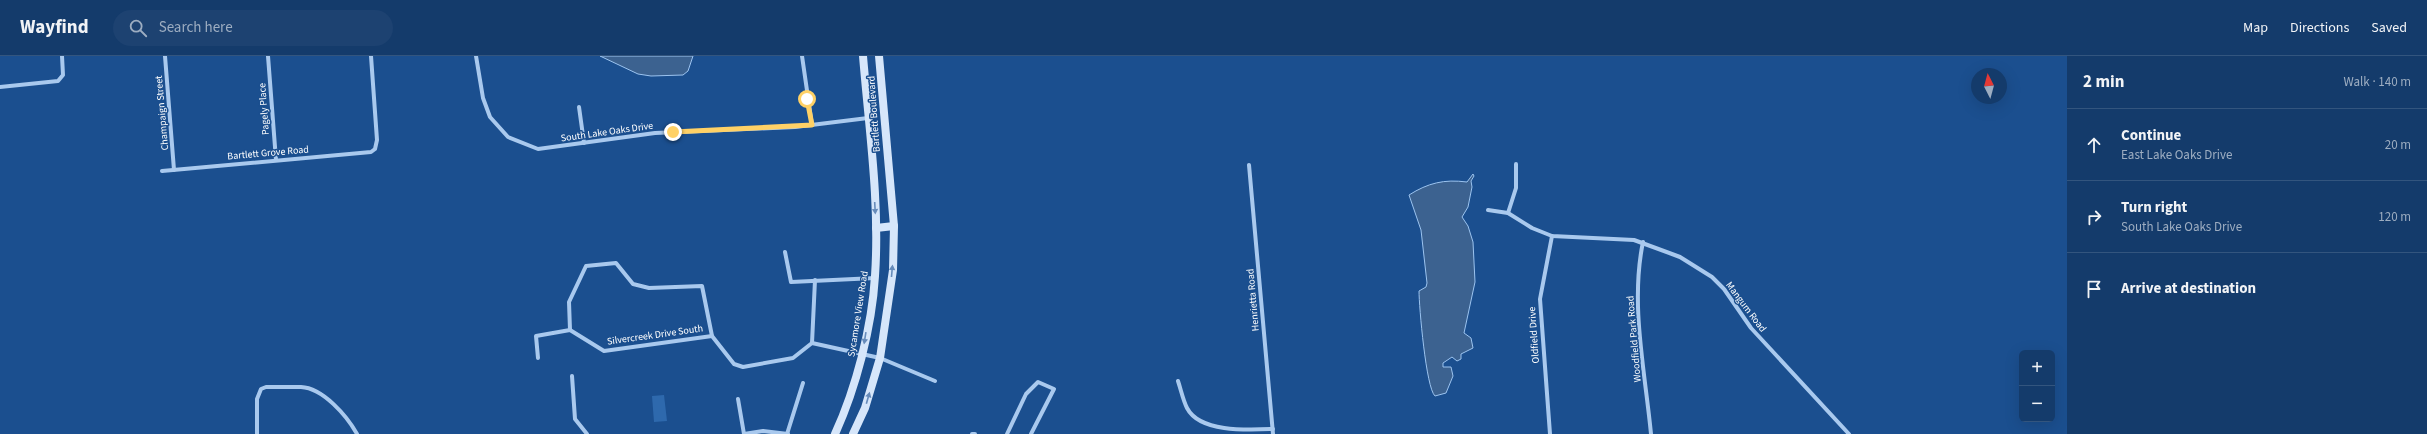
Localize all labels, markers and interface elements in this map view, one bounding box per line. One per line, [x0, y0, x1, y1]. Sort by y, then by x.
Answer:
search box [113, 10, 393, 46]
text: Wayfind [20, 14, 89, 41]
icon: search [127, 17, 149, 39]
text: Search here [159, 17, 233, 38]
text: Map [2243, 18, 2268, 38]
text: Directions [2290, 18, 2349, 38]
text: Saved [2371, 18, 2407, 38]
north arrow [1971, 68, 2007, 104]
text: 2 min [2083, 70, 2124, 94]
text: Walk · 140 m [2343, 73, 2411, 91]
street label: Champaign Street [152, 74, 172, 151]
street label: Bartlett Boulevard [864, 75, 884, 153]
street label: Pagely Place [255, 83, 273, 135]
route start [798, 90, 816, 108]
street label: South Lake Oaks Drive [560, 119, 654, 145]
route end [664, 123, 682, 141]
text: Continue [2121, 125, 2181, 146]
icon: ahead [2083, 134, 2105, 156]
text: 20 m [2385, 136, 2411, 154]
street label: Bartlett Grove Road [227, 142, 309, 164]
text: East Lake Oaks Drive [2121, 146, 2233, 164]
text: Turn right [2121, 197, 2187, 218]
one-way arrow [872, 202, 879, 214]
icon: right [2083, 206, 2105, 228]
text: 120 m [2378, 208, 2411, 226]
text: South Lake Oaks Drive [2121, 218, 2242, 236]
one-way arrow [889, 264, 896, 277]
street label: Henrietta Road [1243, 268, 1263, 332]
street label: Sycamore View Road [844, 270, 872, 358]
icon: arrive [2083, 278, 2105, 300]
text: Arrive at destination [2121, 278, 2256, 299]
street label: Mangum Road [1722, 279, 1770, 335]
street label: Woodfield Park Road [1623, 295, 1645, 383]
street label: Oldfield Drive [1525, 306, 1543, 364]
street label: Silvercreek Drive South [606, 321, 704, 349]
one-way arrow [862, 331, 868, 344]
map controls [2019, 350, 2055, 422]
button: + [2019, 350, 2055, 386]
button: − [2019, 386, 2055, 422]
one-way arrow [865, 392, 871, 404]

